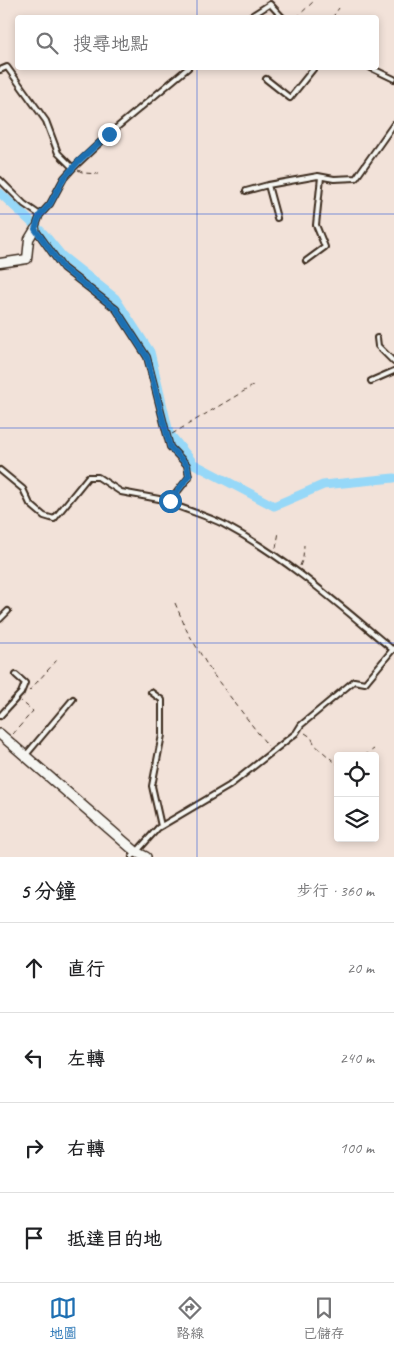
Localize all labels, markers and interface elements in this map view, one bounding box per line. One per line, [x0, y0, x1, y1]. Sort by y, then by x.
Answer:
search box [15, 15, 379, 70]
icon: search [33, 29, 61, 57]
text: 搜尋地點 [73, 32, 149, 56]
route end [98, 123, 121, 146]
route start [159, 490, 182, 513]
map controls [334, 752, 379, 842]
button: locate [334, 752, 379, 797]
button: layers [334, 797, 379, 842]
text: 5 分鐘 [20, 878, 76, 904]
text: 步行 · 360 m [297, 881, 374, 901]
icon: ahead [20, 954, 48, 982]
text: 直行 [67, 957, 105, 981]
text: 20 m [347, 958, 374, 978]
icon: left [20, 1044, 48, 1072]
text: 左轉 [67, 1047, 105, 1071]
text: 240 m [340, 1048, 374, 1068]
icon: right [20, 1134, 48, 1162]
text: 右轉 [67, 1137, 105, 1161]
text: 100 m [340, 1138, 374, 1158]
icon: arrive [20, 1224, 48, 1252]
text: 抵達目的地 [67, 1227, 162, 1251]
tab: 地圖 [49, 1294, 77, 1342]
tab: 路線 [176, 1294, 204, 1342]
tab: 已儲存 [303, 1294, 345, 1342]

